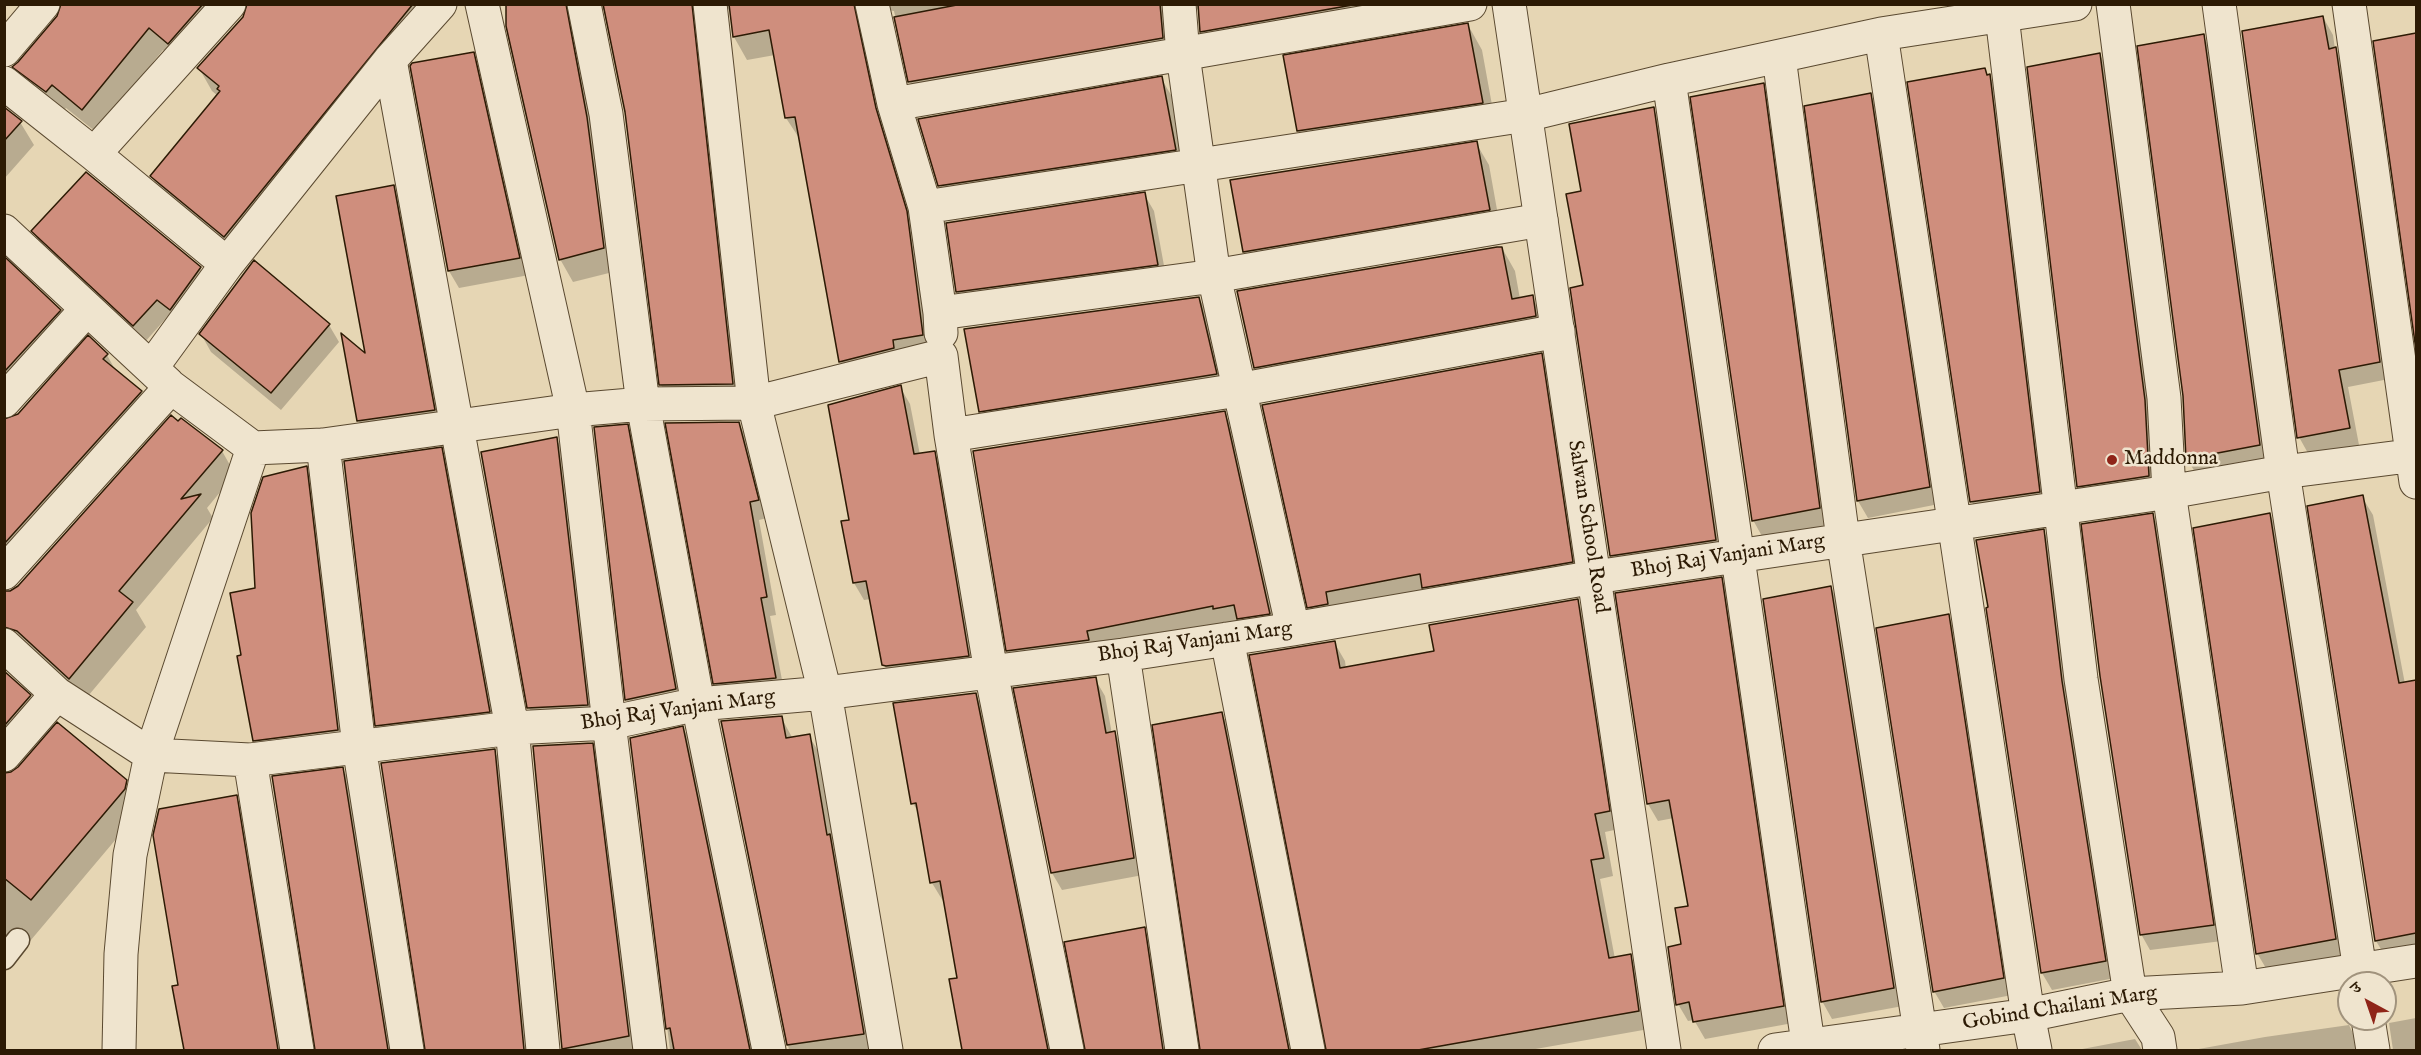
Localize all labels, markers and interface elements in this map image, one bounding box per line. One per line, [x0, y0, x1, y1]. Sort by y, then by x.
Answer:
street label: Salwan School Road [1561, 439, 1613, 615]
place label: Maddonna [2124, 447, 2218, 473]
marker: Maddonna [2105, 453, 2119, 467]
street label: Bhoj Raj Vanjani Marg [1629, 529, 1827, 585]
street label: Bhoj Raj Vanjani Marg [1096, 617, 1294, 669]
street label: Bhoj Raj Vanjani Marg [579, 685, 777, 737]
north arrow [2337, 971, 2397, 1031]
text: उ [2347, 978, 2366, 999]
street label: Gobind Chailani Marg [1961, 981, 2159, 1037]

